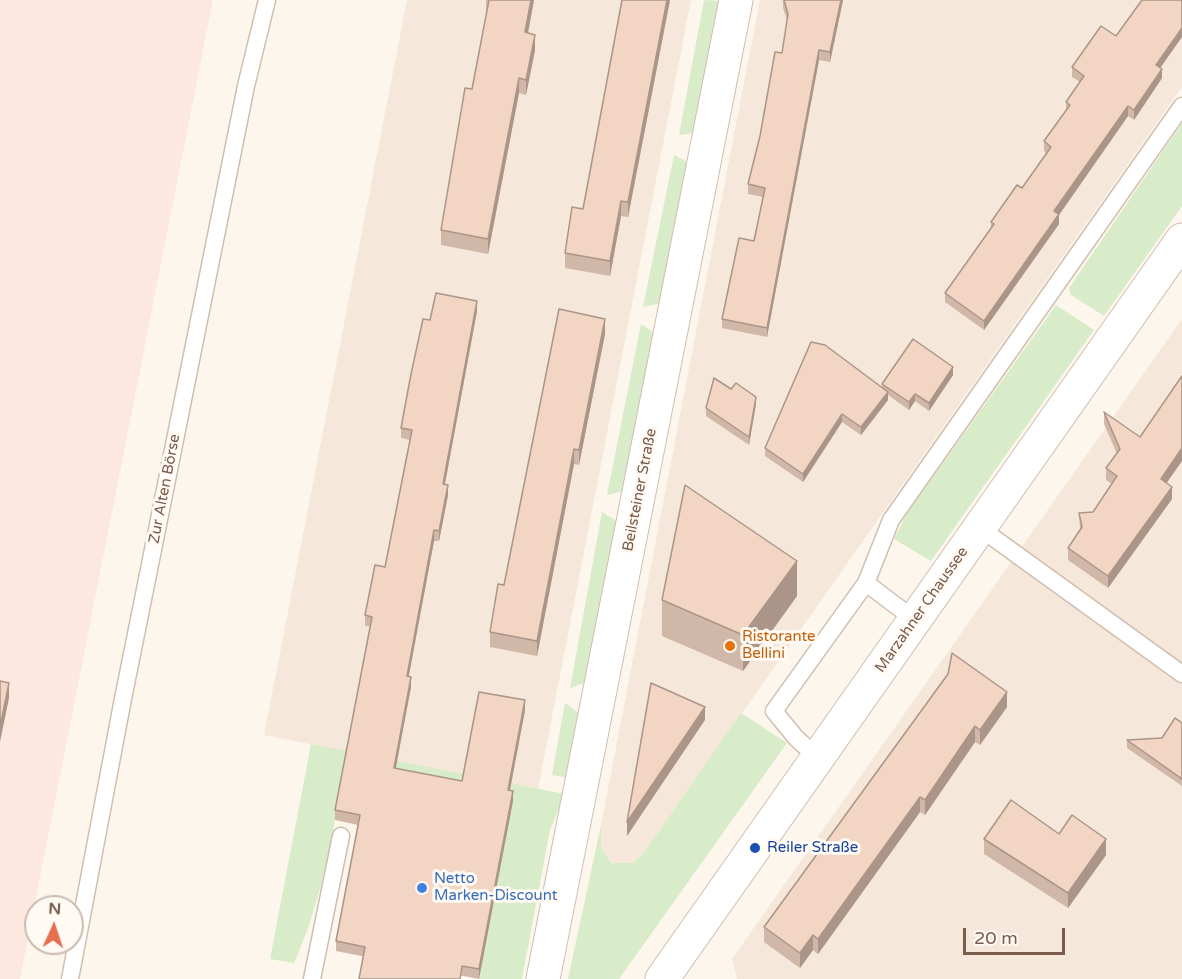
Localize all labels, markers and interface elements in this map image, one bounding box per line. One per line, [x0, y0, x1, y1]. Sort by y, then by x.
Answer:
street label: Beilsteiner Straße [619, 427, 661, 553]
street label: Zur Alten Börse [146, 433, 184, 545]
street label: Marzahner Chaussee [872, 544, 972, 676]
place label: Ristorante Bellini [742, 628, 816, 663]
marker: Ristorante Bellini [723, 639, 737, 653]
place label: Reiler Straße [767, 839, 858, 857]
marker: Reiler Straße [748, 841, 762, 855]
place label: Netto Marken-Discount [434, 870, 557, 905]
marker: Netto Marken-Discount [415, 881, 429, 895]
north arrow [24, 895, 84, 955]
text: N [48, 899, 62, 919]
scale bar [966, 916, 1068, 954]
text: 20 m [974, 927, 1018, 949]

